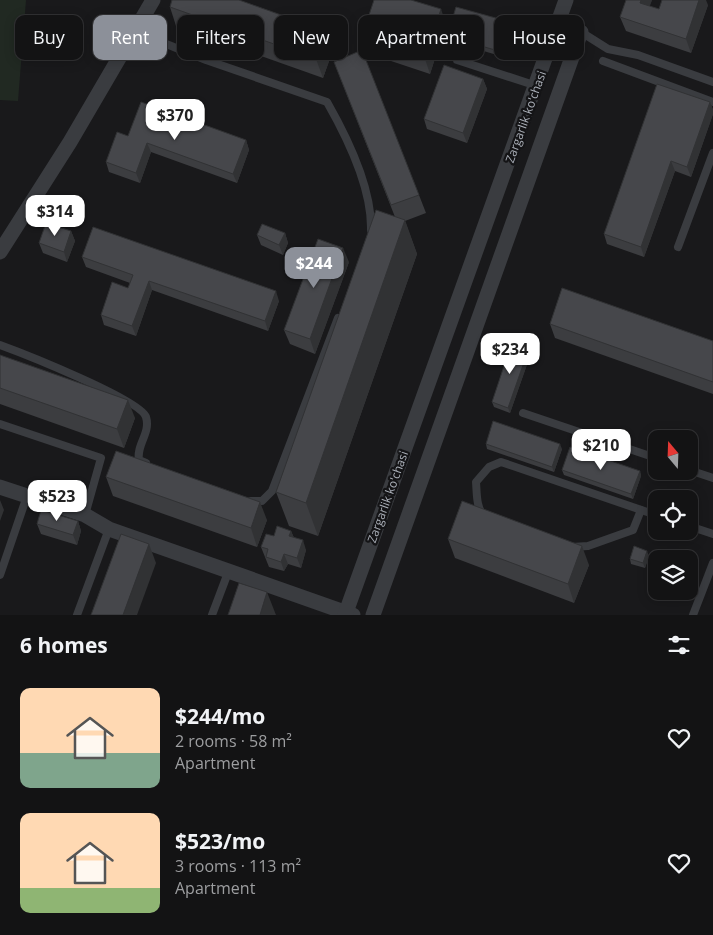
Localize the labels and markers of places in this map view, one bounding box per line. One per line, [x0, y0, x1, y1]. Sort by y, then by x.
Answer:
pin: $370 [145, 98, 205, 141]
pin: $314 [25, 194, 85, 237]
pin: $244 [284, 246, 344, 289]
pin: $234 [480, 332, 540, 375]
pin: $210 [571, 428, 631, 471]
pin: $523 [27, 480, 87, 522]

